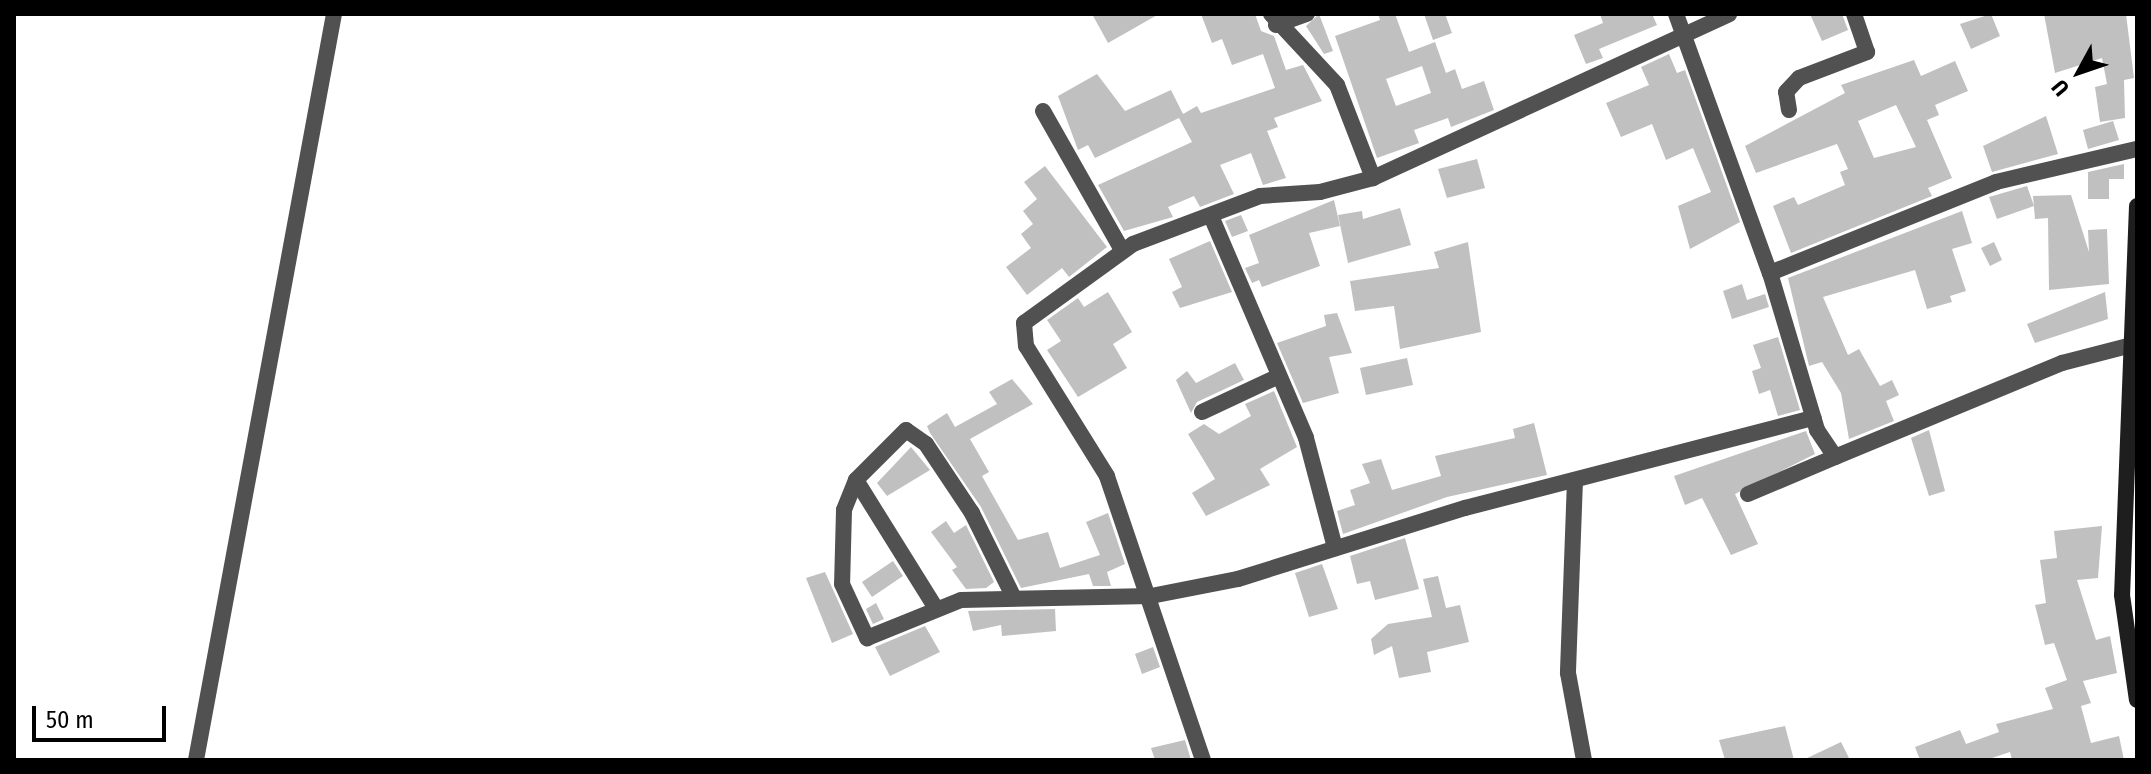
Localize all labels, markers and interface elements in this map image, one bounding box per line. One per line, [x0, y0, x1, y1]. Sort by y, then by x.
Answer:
north arrow [2039, 32, 2119, 112]
text: U [2046, 74, 2075, 101]
scale bar [36, 690, 170, 740]
text: 50 m [46, 706, 94, 734]

